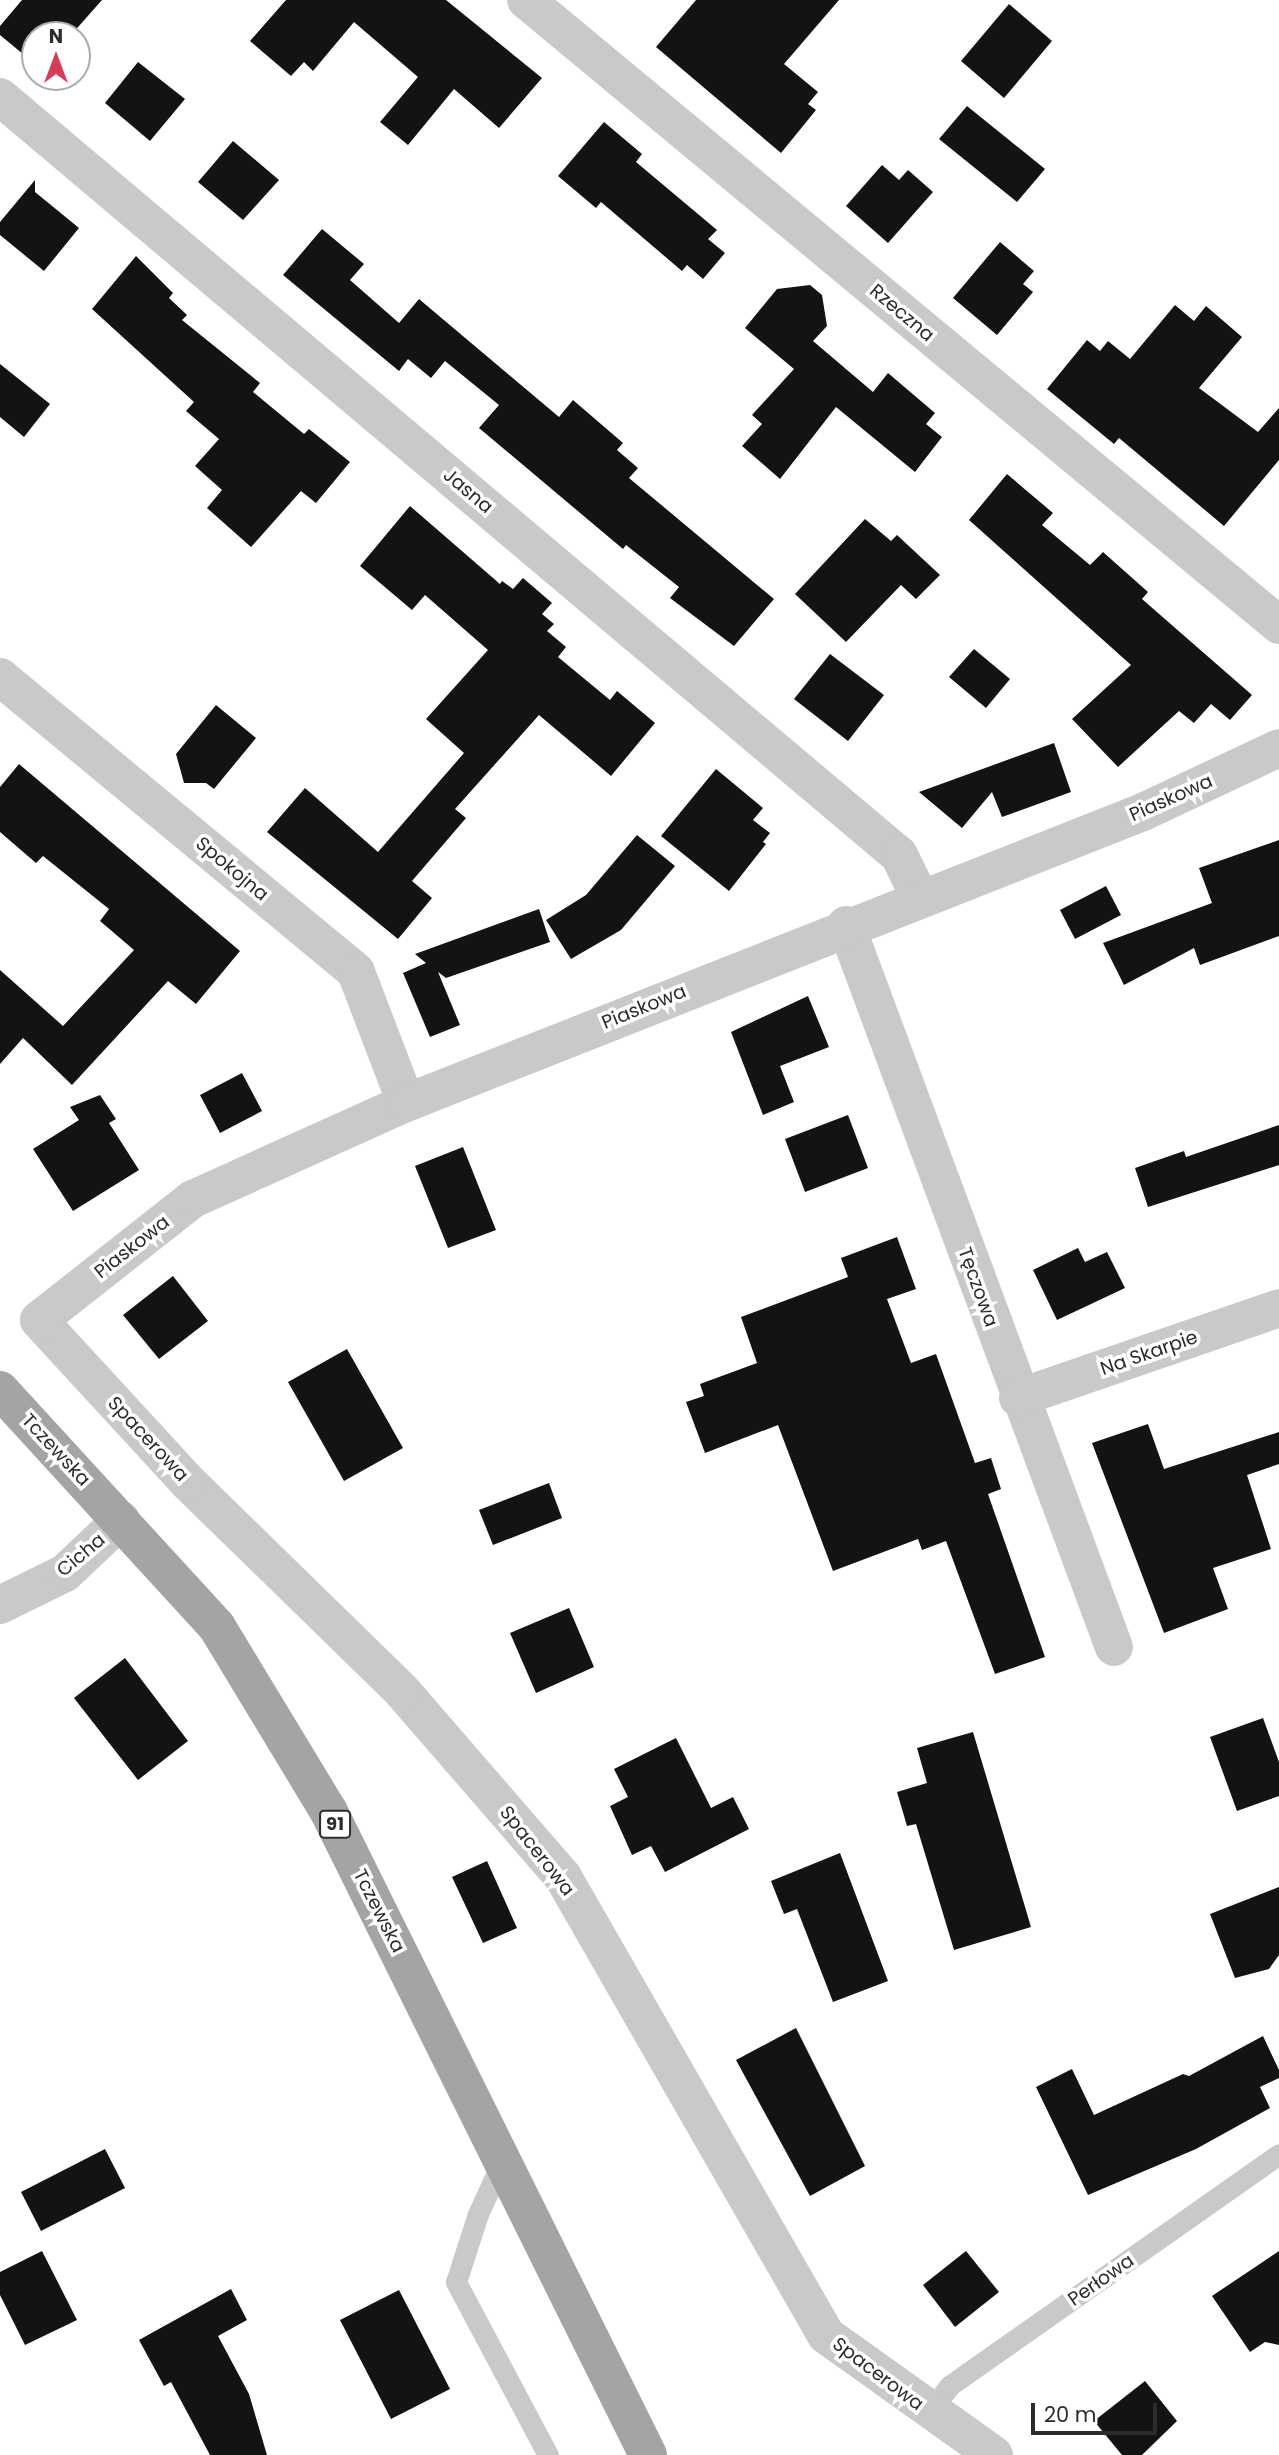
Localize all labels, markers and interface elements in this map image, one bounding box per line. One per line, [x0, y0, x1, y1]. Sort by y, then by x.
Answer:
north arrow [21, 21, 91, 91]
text: N [49, 23, 63, 50]
street label: Rzeczna [865, 279, 939, 347]
street label: Jasna [439, 464, 497, 518]
street label: Piaskowa [1126, 770, 1216, 826]
street label: Spokojna [191, 832, 273, 906]
street label: Piaskowa [599, 980, 689, 1034]
street label: Piaskowa [90, 1211, 174, 1283]
street label: Tęczowa [953, 1244, 1003, 1330]
street label: Na Skarpie [1097, 1326, 1201, 1380]
street label: Spacerowa [103, 1392, 193, 1486]
street label: Tczewska [17, 1409, 95, 1491]
street label: Cicha [52, 1528, 110, 1582]
street label: Spacerowa [495, 1801, 579, 1901]
road number: 91 [318, 1810, 352, 1838]
street label: Tczewska [348, 1866, 410, 1956]
street label: Perłowa [1064, 2249, 1138, 2311]
street label: Spacerowa [828, 2332, 928, 2416]
scale bar [1034, 2388, 1160, 2432]
text: 20 m [1044, 2400, 1097, 2429]

